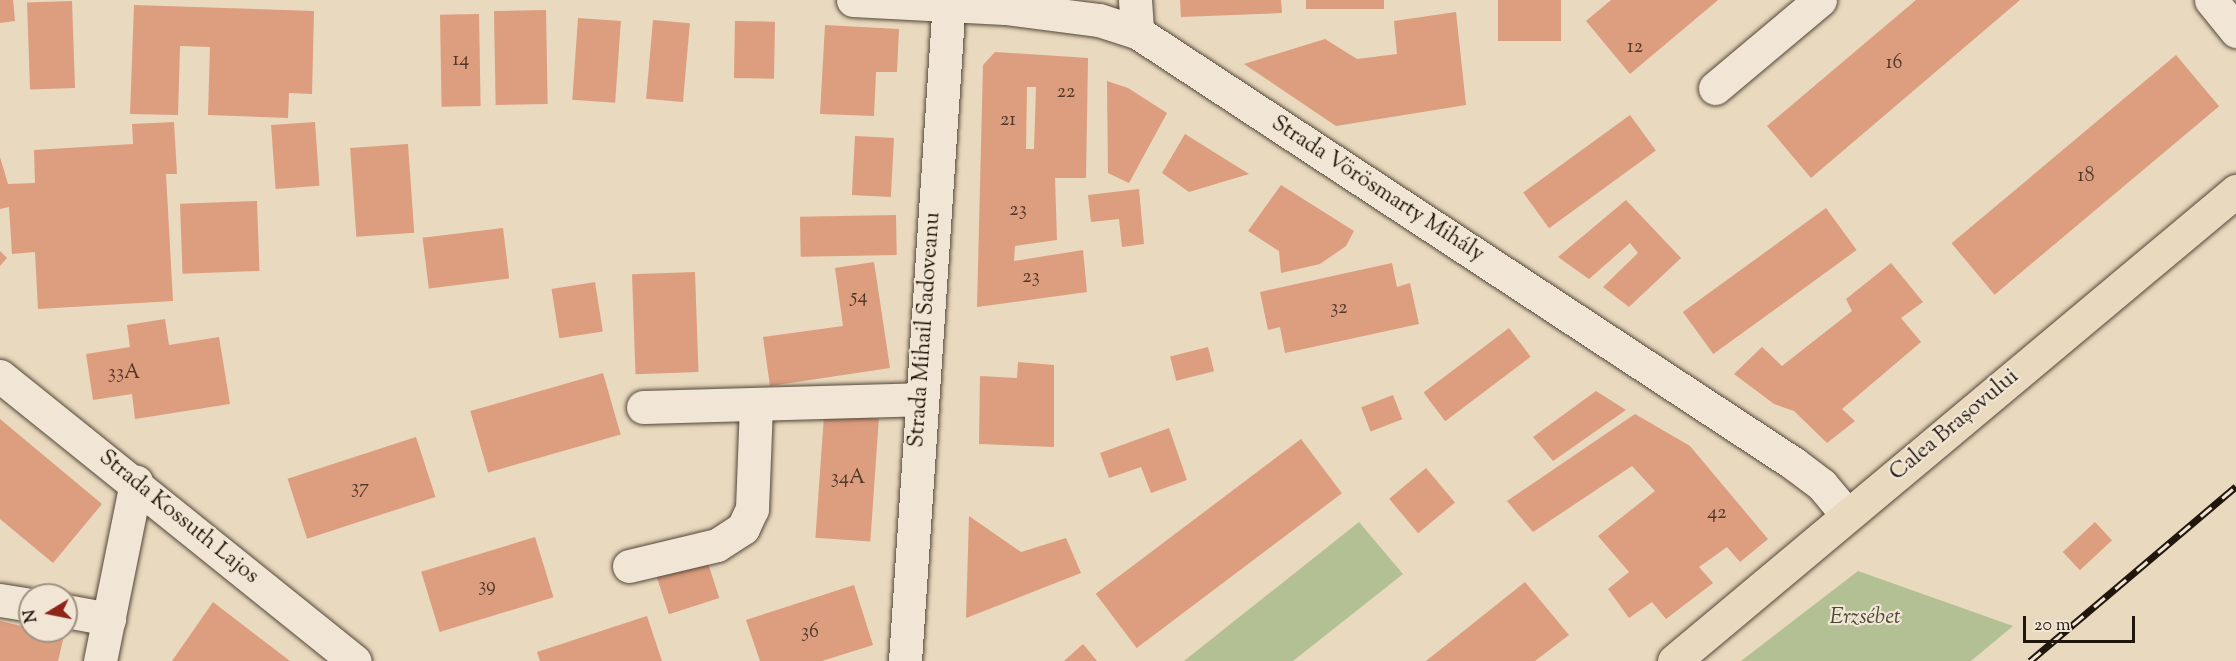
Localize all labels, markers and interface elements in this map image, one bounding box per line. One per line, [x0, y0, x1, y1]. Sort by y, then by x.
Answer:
house number: 12 [1627, 35, 1643, 59]
house number: 14 [453, 48, 469, 72]
house number: 16 [1886, 51, 1902, 75]
house number: 22 [1057, 80, 1075, 104]
house number: 21 [1000, 108, 1016, 132]
street label: Strada Vörösmarty Mihály [1266, 111, 1488, 269]
house number: 18 [2078, 164, 2094, 188]
house number: 23 [1009, 198, 1027, 222]
street label: Strada Mihail Sadoveanu [905, 211, 947, 449]
house number: 23 [1022, 265, 1040, 289]
house number: 54 [851, 285, 867, 309]
house number: 32 [1330, 296, 1348, 320]
house number: 33A [108, 361, 140, 385]
street label: Calea Brașovului [1885, 365, 2025, 487]
street label: Strada Kossuth Lajos [93, 445, 263, 591]
house number: 34A [831, 466, 865, 490]
house number: 37 [351, 476, 369, 500]
house number: 42 [1707, 501, 1727, 525]
house number: 39 [478, 574, 496, 598]
north arrow [18, 583, 78, 643]
scale bar [2026, 604, 2138, 642]
park label: Erzsébet [1829, 606, 1901, 632]
text: N [19, 608, 44, 624]
text: 20 m [2034, 613, 2071, 639]
house number: 36 [801, 620, 819, 644]

